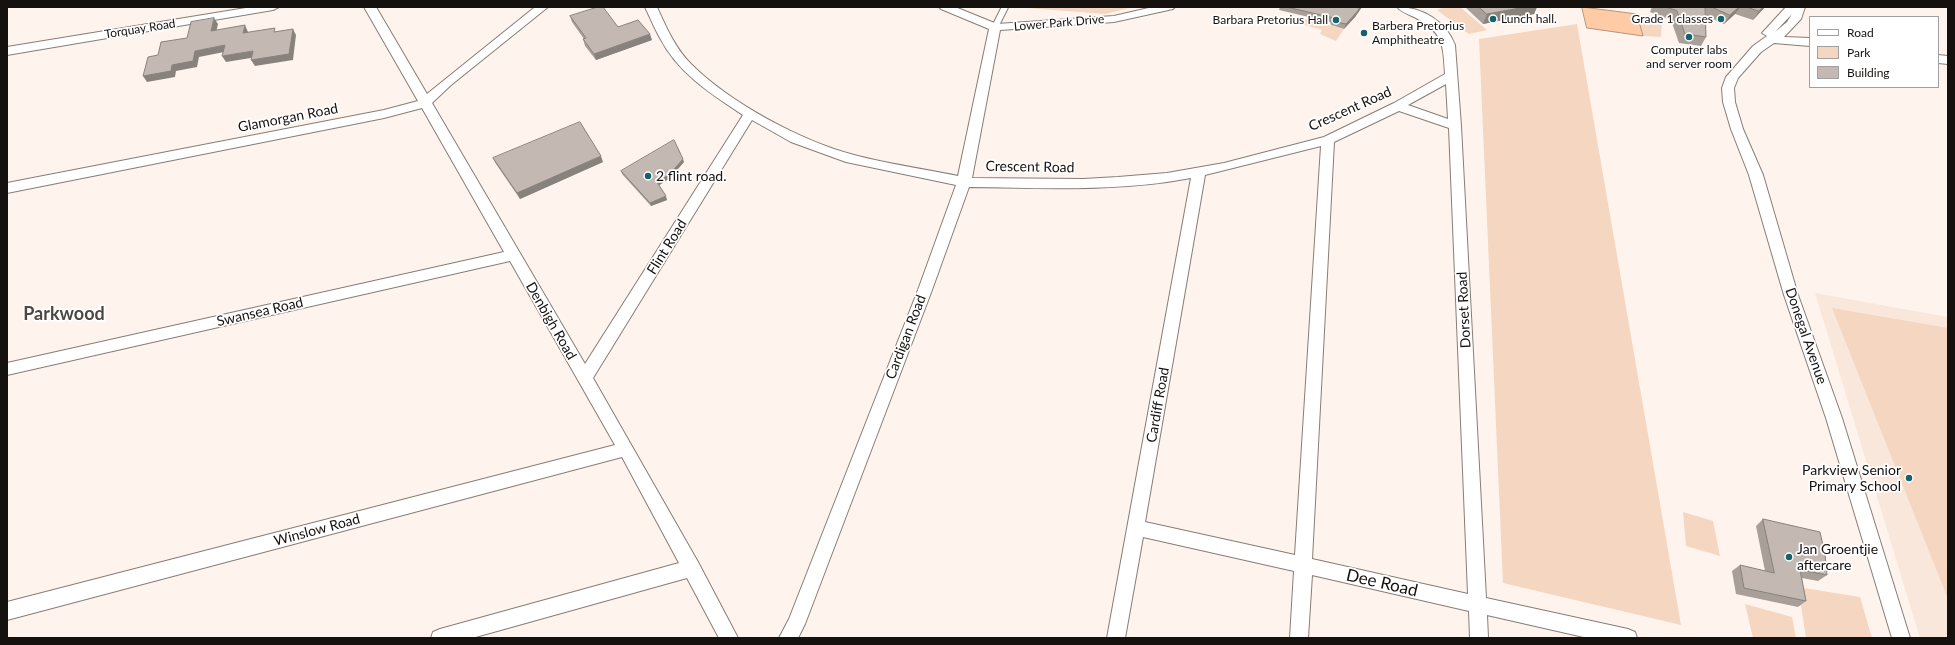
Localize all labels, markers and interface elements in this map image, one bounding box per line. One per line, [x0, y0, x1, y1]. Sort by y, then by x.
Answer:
street label: Lower Park Drive [1013, 12, 1105, 34]
place label: Lunch hall. [1501, 12, 1557, 26]
place label: Grade 1 classes [1631, 12, 1713, 26]
place label: Barbara Pretorius Hall [1213, 13, 1328, 27]
marker: Lunch hall. [1488, 14, 1498, 24]
marker: Grade 1 classes [1716, 14, 1726, 24]
marker: Barbara Pretorius Hall [1331, 15, 1341, 25]
street label: Torquay Road [103, 16, 177, 42]
legend [1809, 16, 1939, 88]
place label: Barbera Pretorius Amphitheatre [1372, 19, 1464, 47]
text: Road [1847, 25, 1874, 40]
marker: Barbera Pretorius Amphitheatre [1359, 28, 1369, 38]
marker: Computer labs and server room [1684, 32, 1694, 42]
place label: Computer labs and server room [1646, 43, 1732, 71]
text: Park [1847, 45, 1870, 60]
text: Building [1847, 65, 1890, 80]
street label: Crescent Road [1306, 83, 1394, 135]
street label: Glamorgan Road [237, 100, 339, 136]
street label: Crescent Road [985, 158, 1075, 176]
place label: 2 flint road. [656, 168, 726, 184]
marker: 2 flint road. [643, 171, 653, 181]
street label: Flint Road [643, 216, 691, 278]
street label: Dorset Road [1454, 271, 1474, 349]
street label: Denbigh Road [522, 279, 580, 363]
street label: Donegal Avenue [1782, 285, 1830, 387]
street label: Cardigan Road [882, 292, 930, 382]
street label: Swansea Road [215, 294, 305, 330]
district label: Parkwood [23, 303, 105, 325]
street label: Cardiff Road [1143, 366, 1173, 444]
place label: Parkview Senior Primary School [1802, 462, 1901, 494]
marker: Parkview Senior Primary School [1904, 473, 1914, 483]
street label: Winslow Road [272, 510, 362, 550]
place label: Jan Groentjie aftercare [1797, 541, 1878, 574]
marker: Jan Groentjie aftercare [1784, 552, 1794, 562]
street label: Dee Road [1344, 565, 1420, 601]

